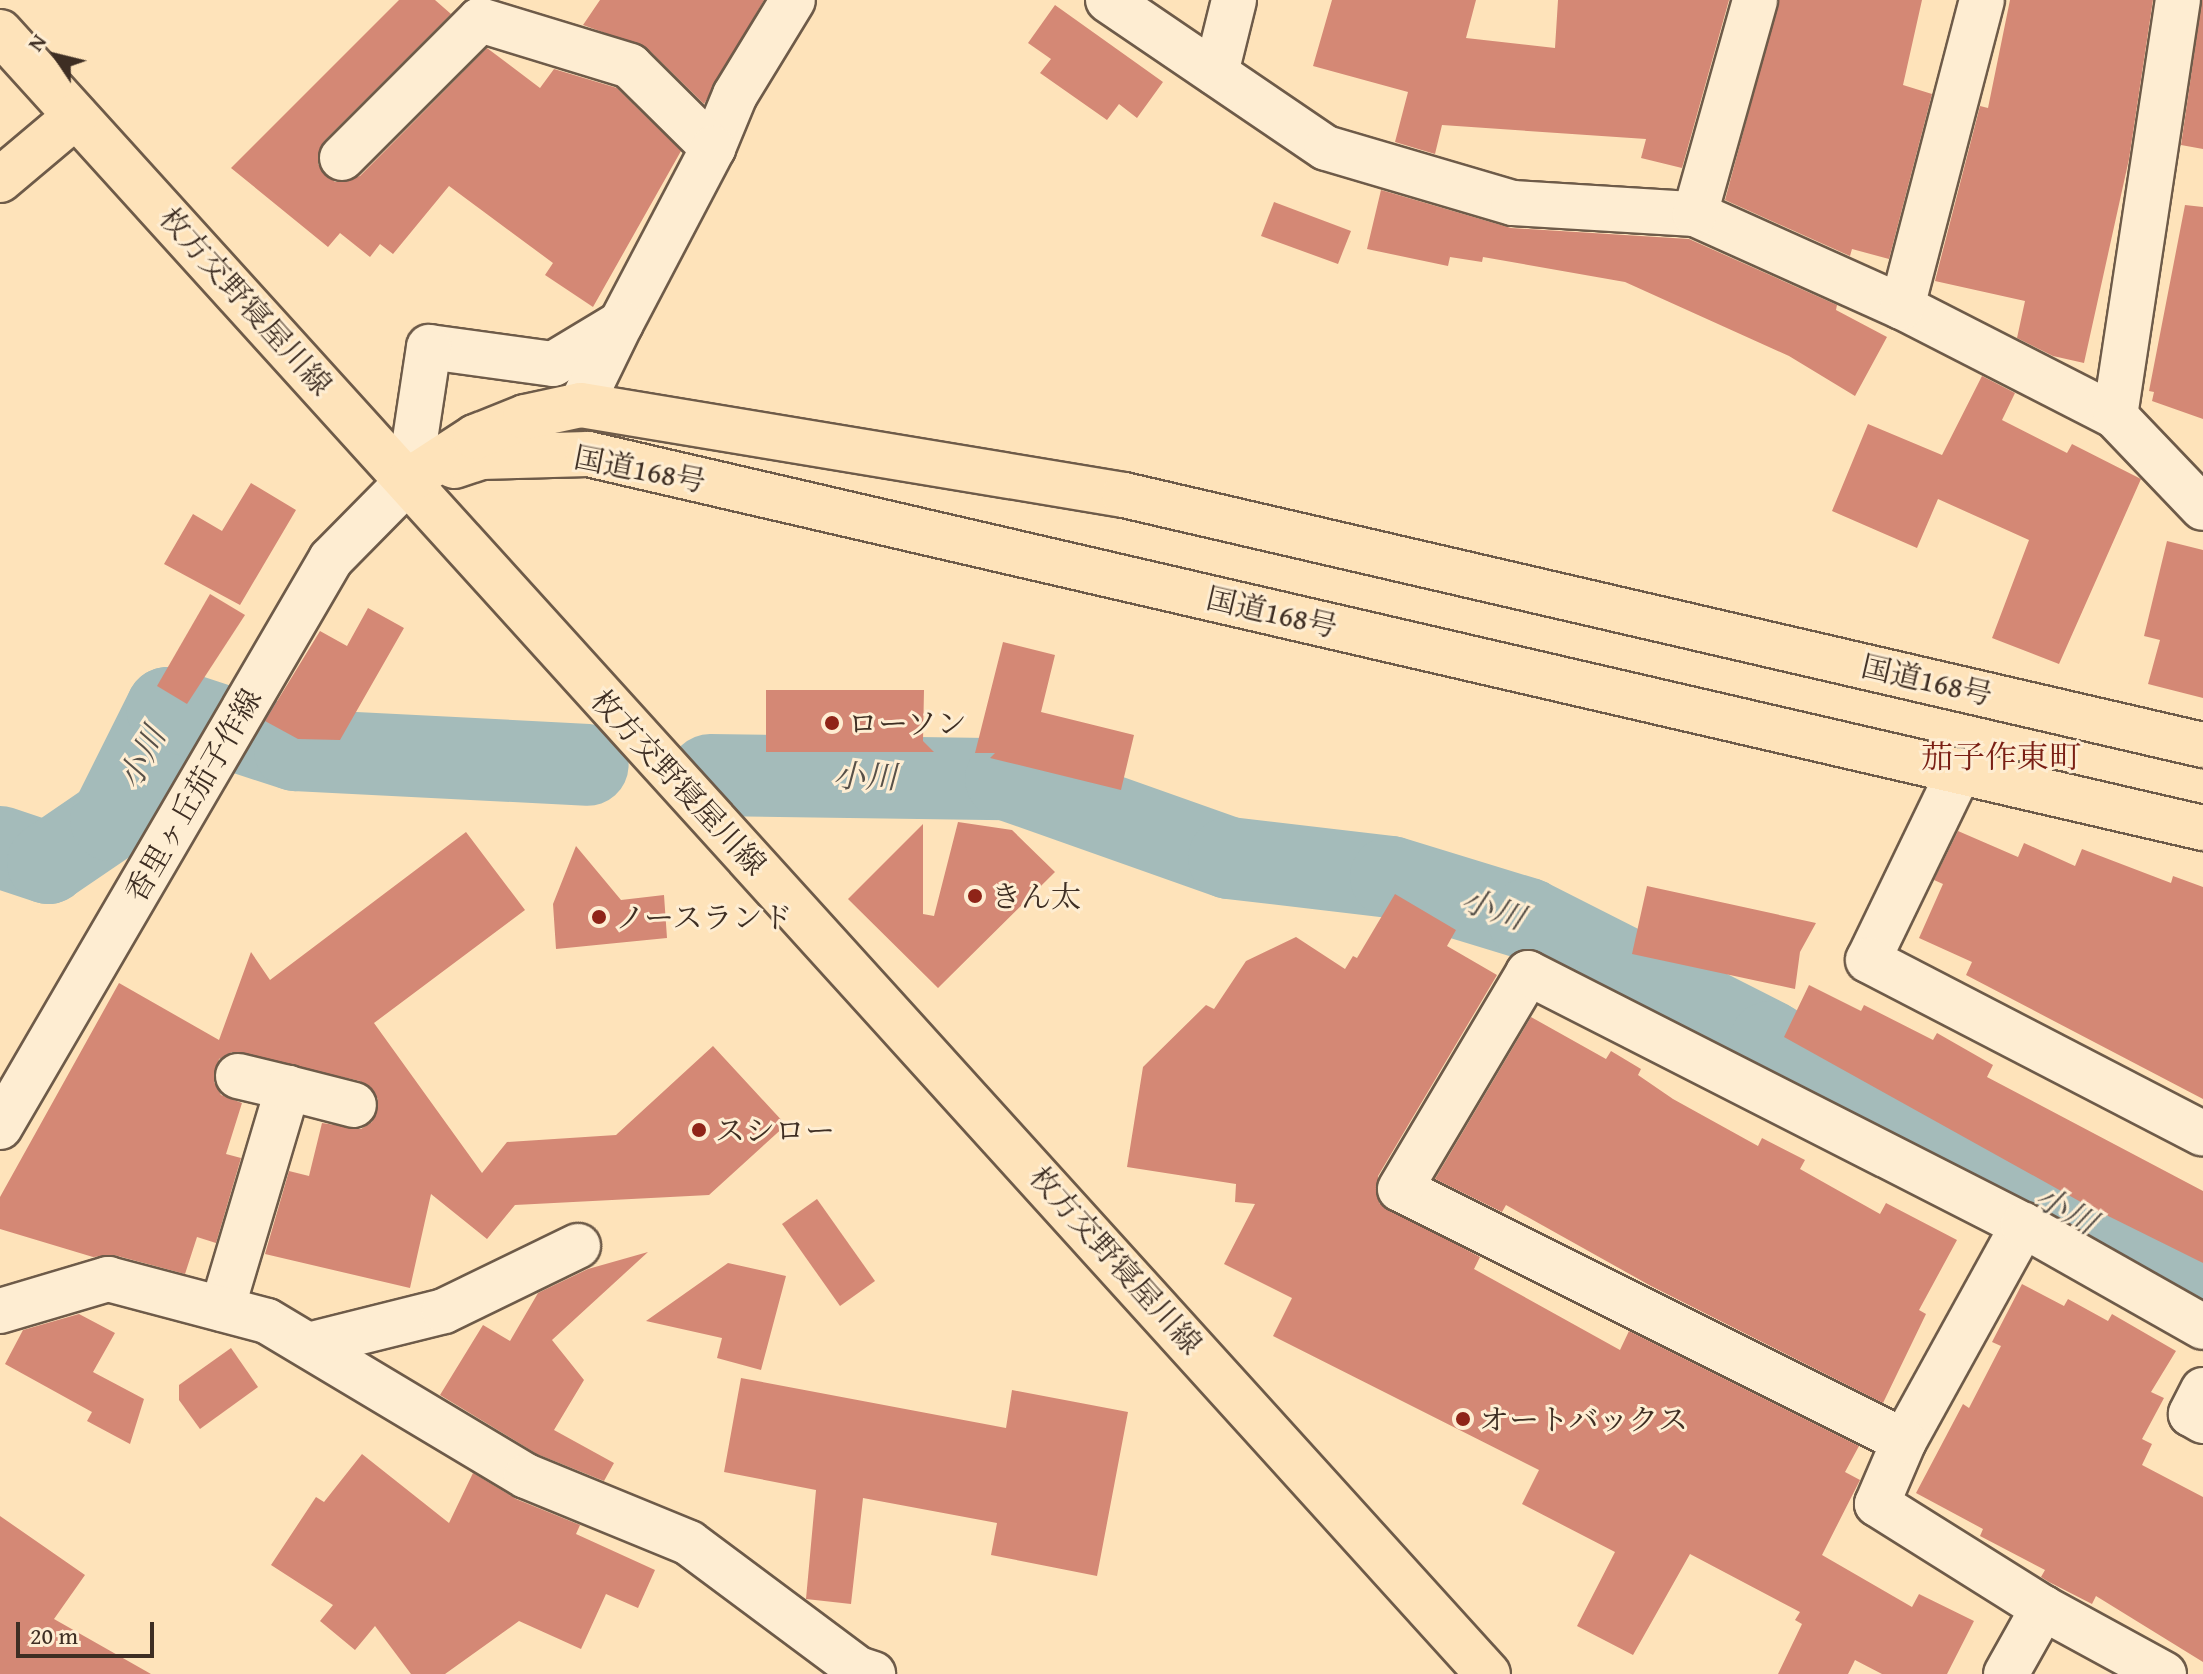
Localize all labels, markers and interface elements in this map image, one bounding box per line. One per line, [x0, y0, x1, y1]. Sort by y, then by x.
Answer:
north arrow [16, 16, 96, 96]
text: N [19, 27, 54, 57]
street label: 枚方交野寝屋川線 [152, 200, 340, 402]
street label: 国道168号 [571, 439, 709, 499]
street label: 国道168号 [1203, 579, 1341, 645]
street label: 国道168号 [1858, 647, 1996, 713]
street label: 香里ヶ丘茄子作線 [117, 682, 269, 908]
street label: 枚方交野寝屋川線 [584, 682, 774, 882]
place label: ローソン [848, 705, 968, 741]
marker: ローソン [823, 714, 841, 732]
water label: 小川 [110, 721, 174, 795]
district label: 茄子作東町 [1921, 738, 2081, 776]
water label: 小川 [833, 757, 897, 797]
place label: きん太 [991, 878, 1081, 914]
water label: 小川 [1456, 880, 1530, 938]
marker: きん太 [966, 887, 984, 905]
place label: ノースランド [615, 899, 794, 935]
marker: ノースランド [590, 908, 608, 926]
place label: スシロー [715, 1112, 835, 1148]
marker: スシロー [690, 1121, 708, 1139]
street label: 枚方交野寝屋川線 [1022, 1159, 1210, 1361]
water label: 小川 [2029, 1178, 2103, 1242]
place label: オートバックス [1479, 1401, 1689, 1437]
marker: オートバックス [1454, 1410, 1472, 1428]
scale bar [20, 1606, 158, 1656]
text: 20 m [30, 1618, 78, 1653]

